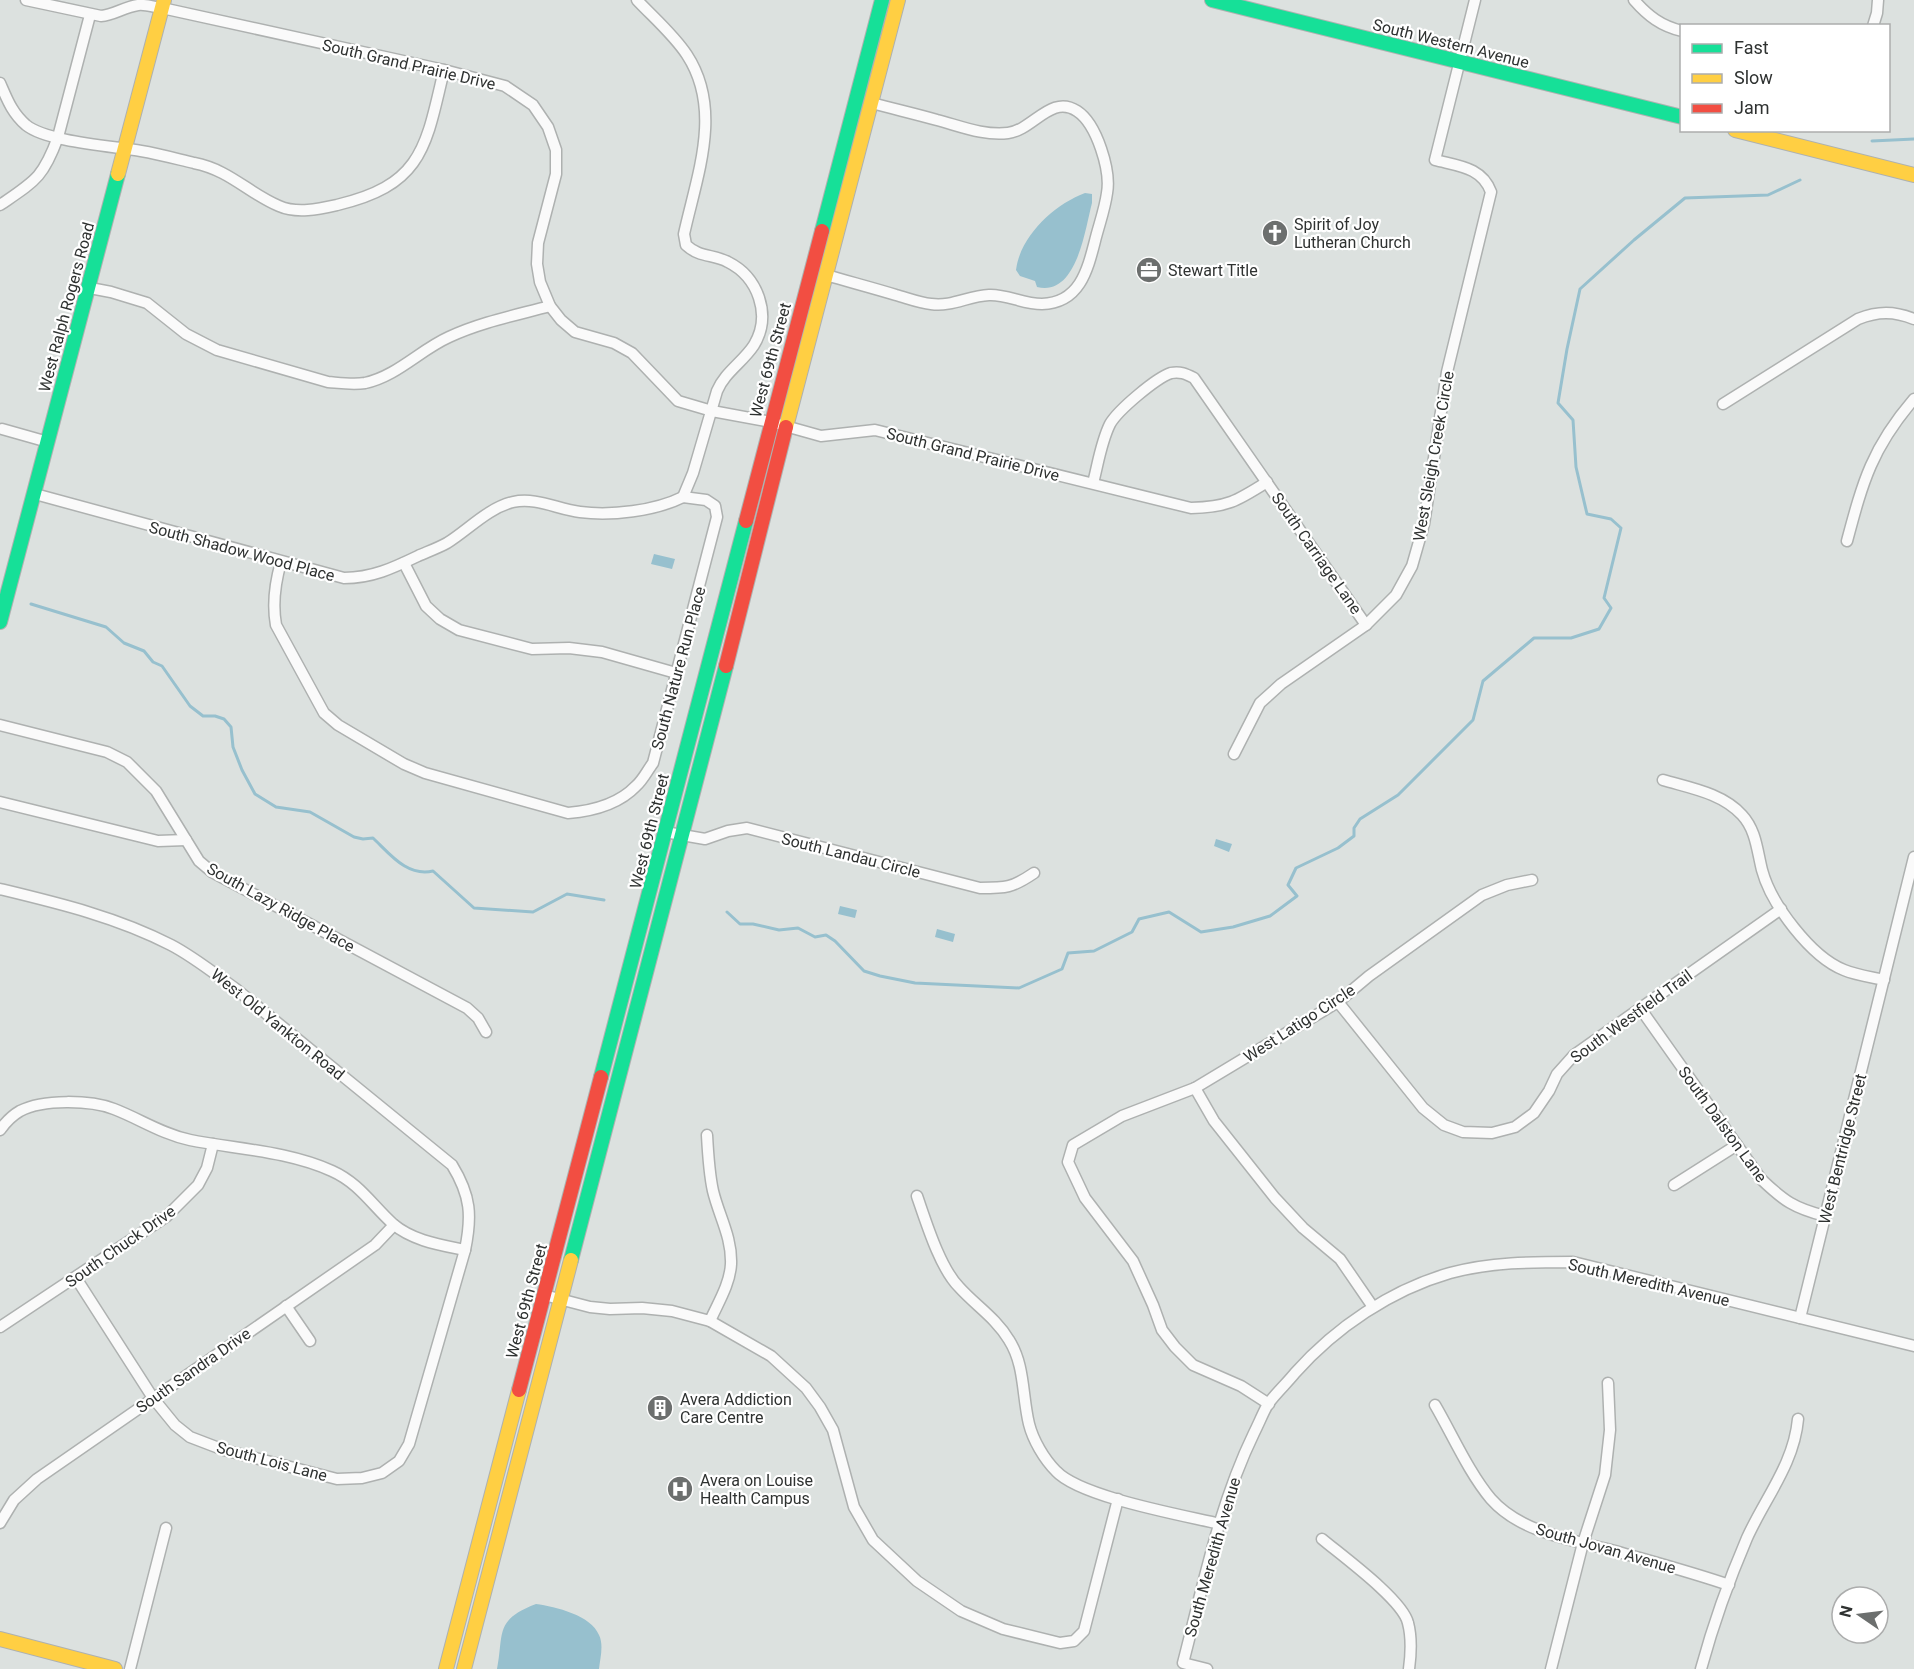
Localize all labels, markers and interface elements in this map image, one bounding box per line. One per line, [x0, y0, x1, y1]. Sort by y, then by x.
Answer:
street label: South Western Avenue [1371, 15, 1531, 72]
legend [1680, 24, 1890, 132]
street label: South Grand Prairie Drive [320, 35, 498, 94]
text: Fast [1734, 37, 1769, 58]
text: Slow [1734, 67, 1773, 88]
text: Jam [1734, 97, 1770, 118]
place label: Spirit of Joy Lutheran Church [1294, 215, 1411, 252]
church icon: Spirit of Joy Lutheran Church [1260, 218, 1290, 248]
street label: West Ralph Rogers Road [35, 220, 98, 394]
office icon: Stewart Title [1134, 255, 1164, 285]
place label: Stewart Title [1168, 261, 1258, 280]
street label: West 69th Street [746, 301, 795, 420]
street label: West Sleigh Creek Circle [1409, 369, 1458, 543]
street label: South Grand Prairie Drive [884, 424, 1061, 485]
street label: South Carriage Lane [1267, 489, 1366, 618]
street label: South Shadow Wood Place [147, 518, 337, 585]
street label: South Nature Run Place [648, 584, 709, 752]
street label: West 69th Street [626, 772, 673, 891]
street label: South Landau Circle [779, 829, 922, 882]
street label: South Lazy Ridge Place [204, 859, 358, 956]
street label: West Old Yankton Road [207, 965, 348, 1084]
street label: South Westfield Trail [1567, 966, 1696, 1067]
street label: West Latigo Circle [1240, 980, 1358, 1066]
street label: South Dalston Lane [1674, 1063, 1771, 1186]
street label: West Bentridge Street [1815, 1072, 1870, 1226]
street label: South Chuck Drive [62, 1201, 179, 1291]
street label: West 69th Street [502, 1242, 551, 1361]
street label: South Meredith Avenue [1566, 1255, 1731, 1310]
street label: South Sandra Drive [132, 1324, 254, 1417]
place label: Avera Addiction Care Centre [680, 1390, 792, 1427]
building icon: Avera Addiction Care Centre [645, 1393, 675, 1423]
street label: South Lois Lane [214, 1438, 329, 1485]
place label: Avera on Louise Health Campus [700, 1471, 813, 1508]
hospital icon: Avera on Louise Health Campus [665, 1474, 695, 1504]
street label: South Meredith Avenue [1181, 1475, 1244, 1639]
street label: South Jovan Avenue [1534, 1519, 1678, 1578]
north arrow [1830, 1585, 1890, 1645]
text: N [1835, 1604, 1857, 1619]

